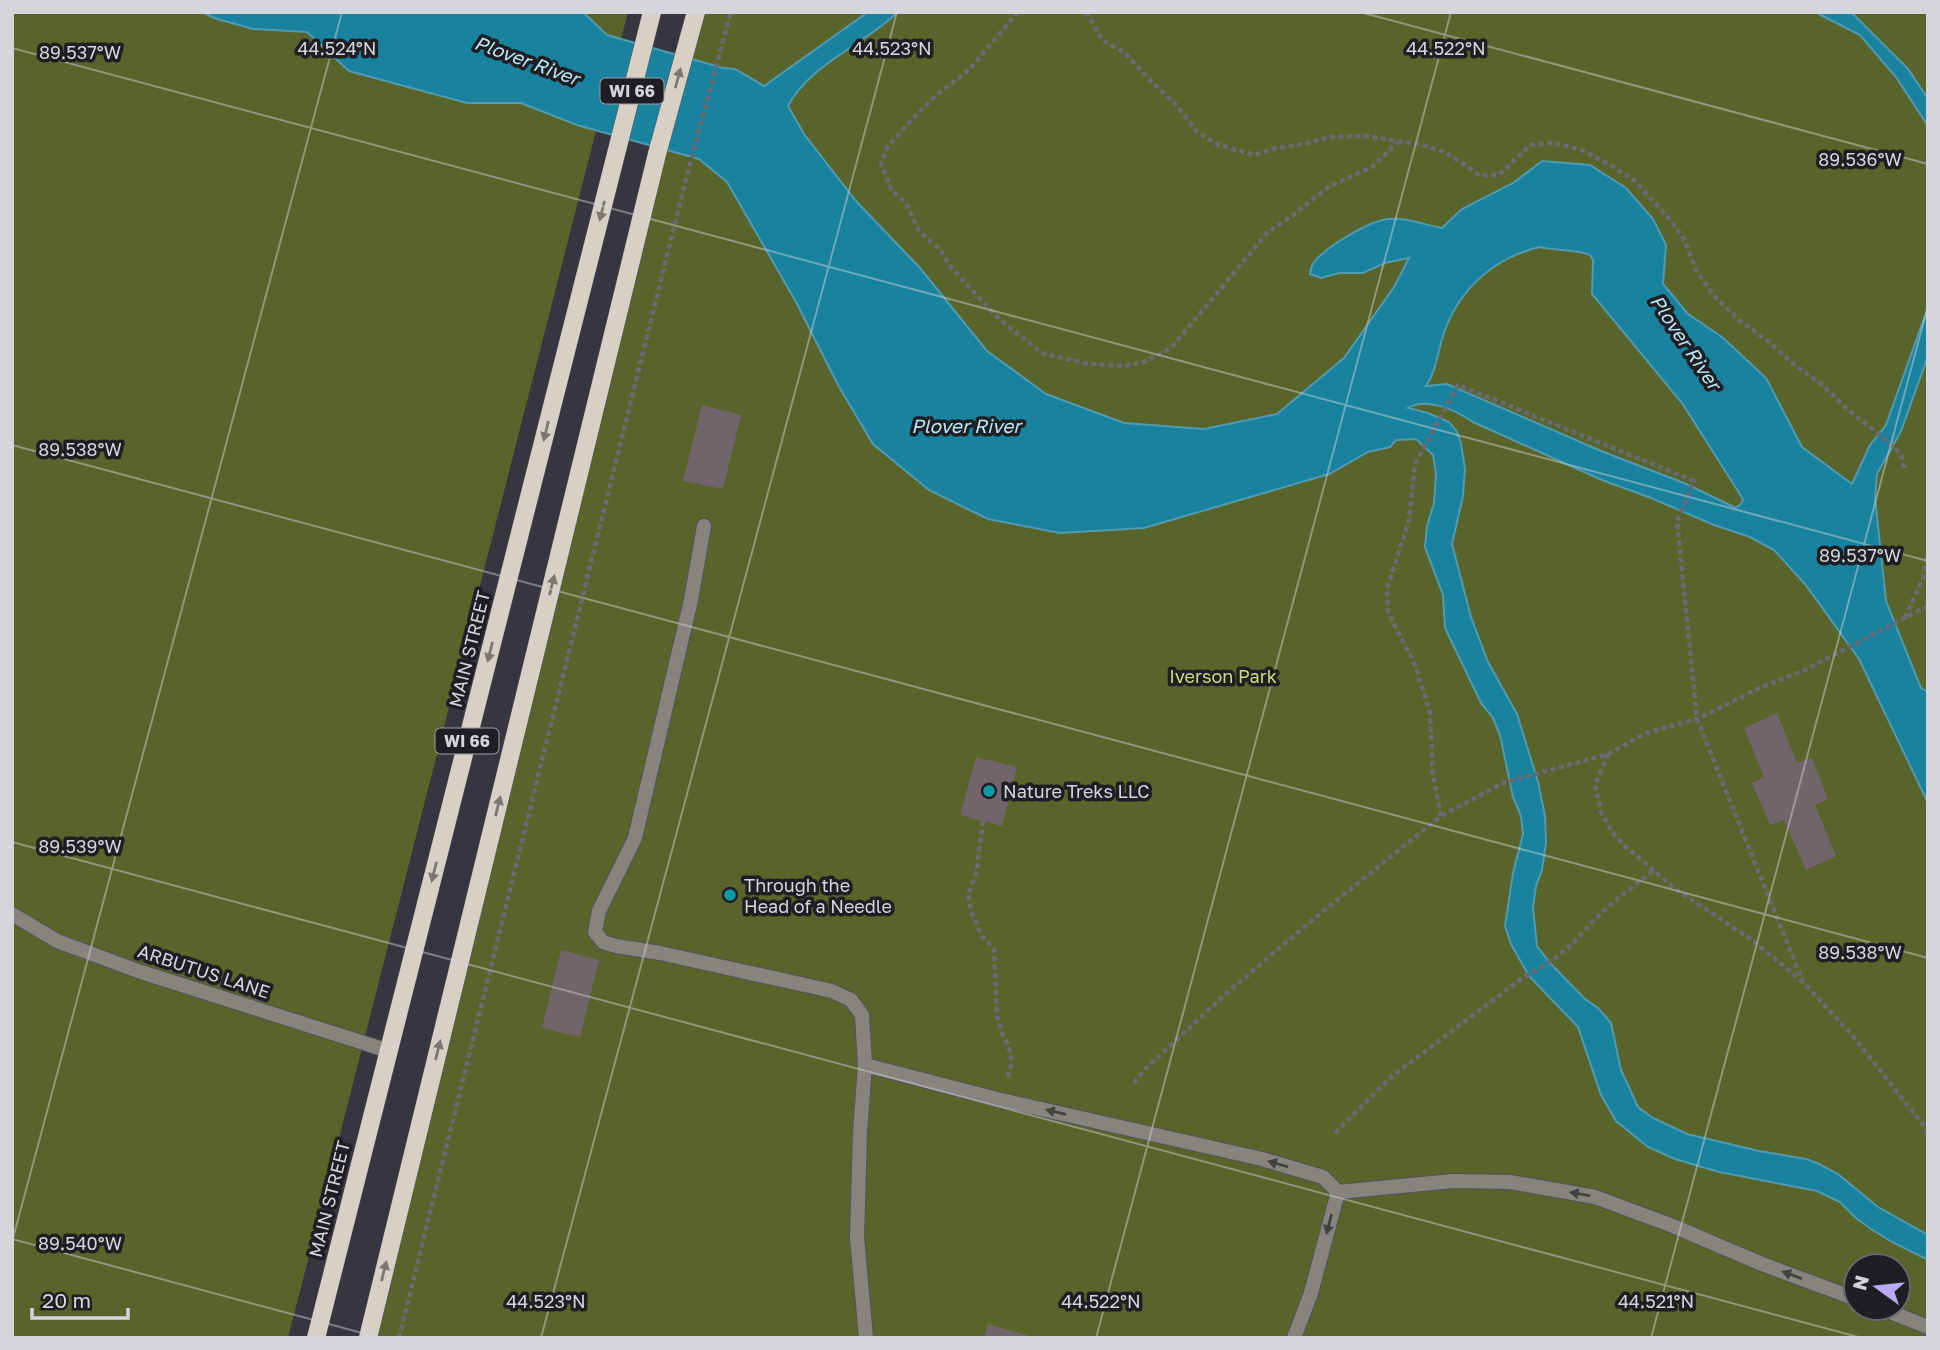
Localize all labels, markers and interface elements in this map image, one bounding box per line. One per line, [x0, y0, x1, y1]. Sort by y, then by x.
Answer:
water label: Plover River [472, 30, 585, 90]
text: 44.524°N [297, 37, 377, 59]
text: 44.523°N [852, 37, 932, 59]
text: 44.522°N [1406, 37, 1486, 59]
text: 89.537°W [39, 41, 121, 63]
one-way arrow [673, 67, 684, 89]
road number: WI 66 [600, 78, 664, 104]
text: 89.536°W [1818, 148, 1902, 170]
one-way arrow [596, 200, 607, 222]
water label: Plover River [1646, 290, 1728, 396]
water label: Plover River [911, 414, 1023, 437]
one-way arrow [540, 420, 551, 442]
text: 89.538°W [38, 438, 122, 460]
text: 89.537°W [1819, 544, 1901, 566]
one-way arrow [547, 574, 558, 596]
street label: MAIN STREET [444, 588, 494, 710]
one-way arrow [484, 641, 495, 663]
park label: Iverson Park [1169, 665, 1277, 687]
road number: WI 66 [435, 728, 498, 754]
place label: Nature Treks LLC [1003, 780, 1150, 802]
marker: Nature Treks LLC [981, 783, 997, 799]
one-way arrow [493, 795, 504, 817]
text: 89.539°W [38, 835, 122, 857]
one-way arrow [428, 862, 439, 884]
place label: Through the Head of a Needle [744, 874, 892, 917]
marker: Through the Head of a Needle [722, 887, 738, 903]
street label: ARBUTUS LANE [135, 939, 273, 1003]
text: 89.538°W [1818, 941, 1902, 963]
one-way arrow [433, 1039, 444, 1061]
one-way arrow [1045, 1106, 1067, 1117]
street label: MAIN STREET [304, 1138, 354, 1260]
one-way arrow [1267, 1158, 1288, 1168]
one-way arrow [1569, 1188, 1591, 1199]
one-way arrow [1324, 1214, 1334, 1235]
text: 89.540°W [38, 1232, 122, 1254]
north arrow [1842, 1252, 1912, 1322]
one-way arrow [379, 1260, 390, 1282]
one-way arrow [1781, 1269, 1802, 1280]
text: N [1847, 1273, 1873, 1292]
scale bar [32, 1276, 128, 1320]
text: 20 m [42, 1287, 91, 1313]
text: 44.523°N [506, 1290, 586, 1312]
text: 44.522°N [1061, 1290, 1141, 1312]
text: 44.521°N [1618, 1290, 1694, 1312]

